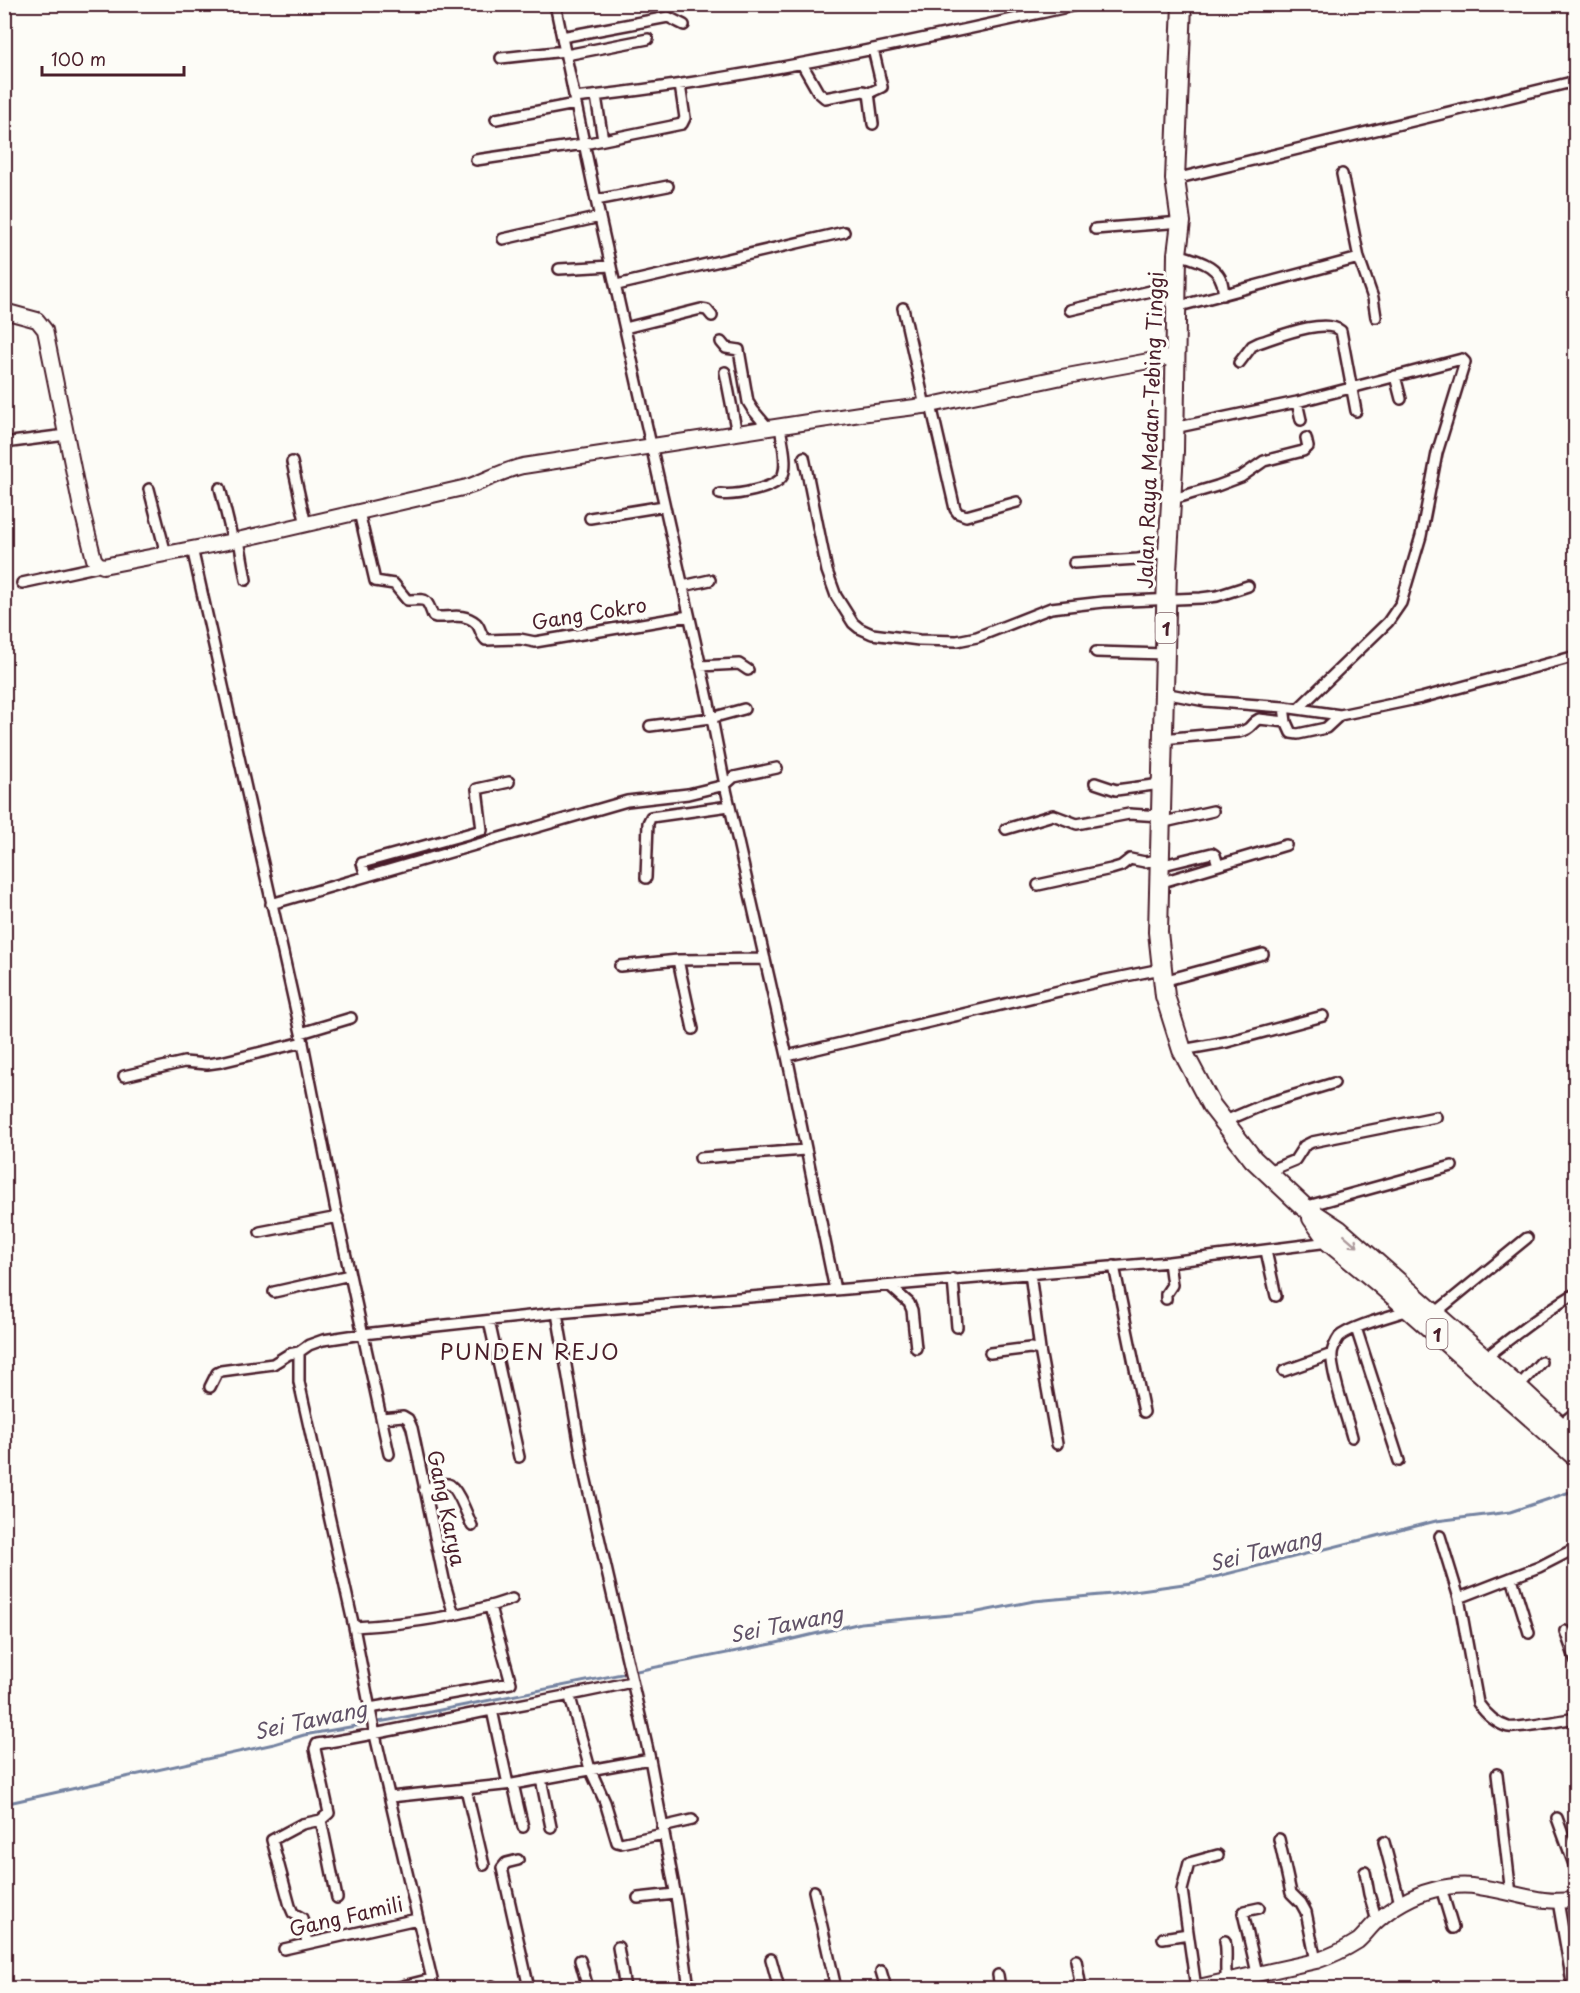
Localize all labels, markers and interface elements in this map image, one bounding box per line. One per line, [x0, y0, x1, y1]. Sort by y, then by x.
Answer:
scale bar [42, 39, 184, 77]
text: 100 m [51, 45, 106, 72]
street label: Jalan Raya Medan-Tebing Tinggi [1129, 271, 1171, 589]
street label: Gang Cokro [529, 589, 649, 637]
road number: 1 [1156, 613, 1176, 643]
one-way arrow [1343, 1234, 1358, 1248]
road number: 1 [1426, 1319, 1448, 1349]
district label: PUNDEN REJO [440, 1334, 620, 1367]
street label: Gang Karya [420, 1447, 474, 1569]
water label: Sei Tawang [1206, 1519, 1326, 1578]
water label: Sei Tawang [727, 1596, 847, 1650]
water label: Sei Tawang [251, 1691, 371, 1747]
street label: Gang Famili [286, 1888, 406, 1944]

